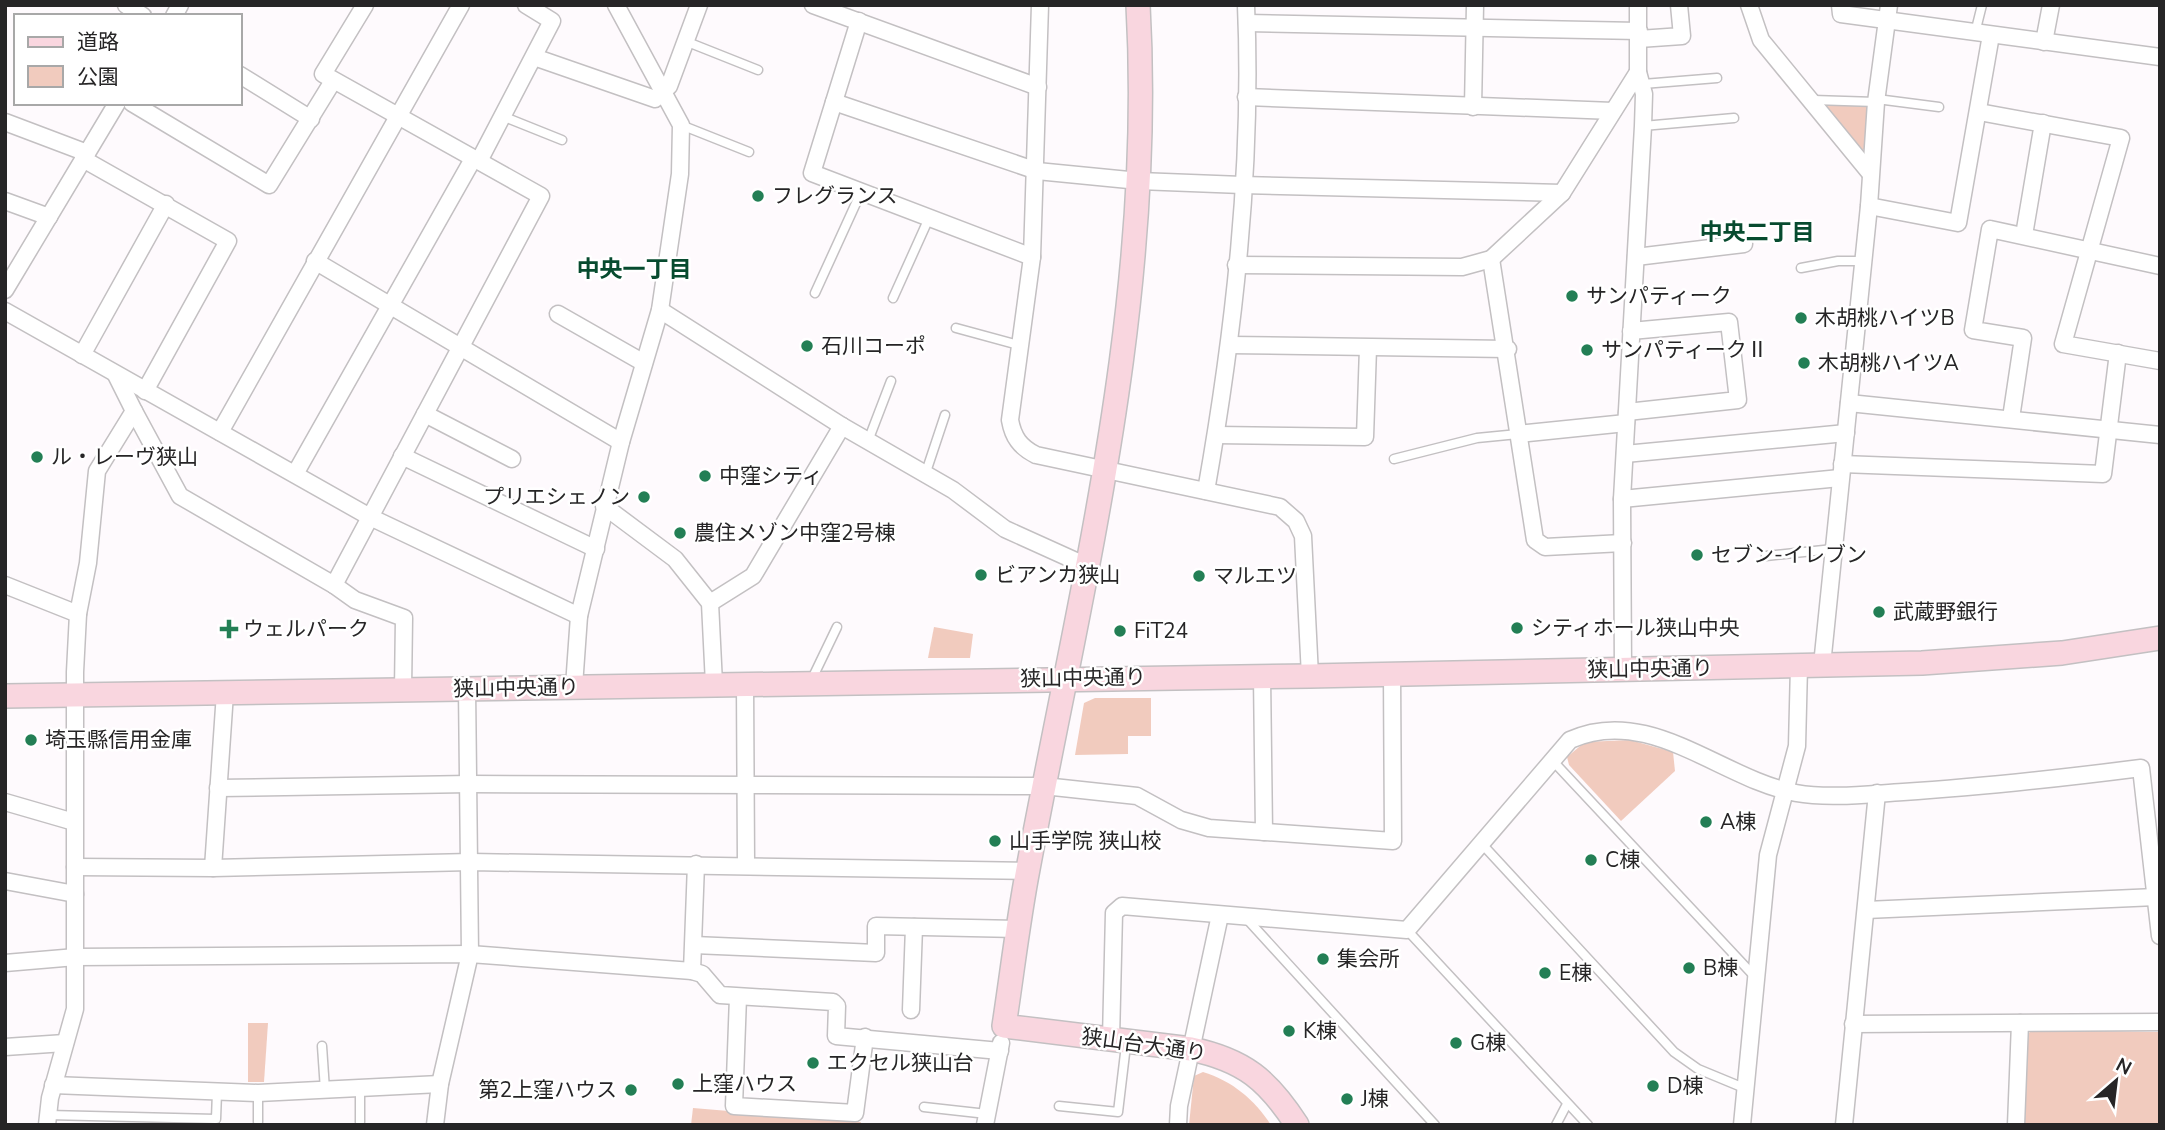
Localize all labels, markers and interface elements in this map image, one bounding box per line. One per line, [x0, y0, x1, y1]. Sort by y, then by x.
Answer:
legend [14, 14, 242, 105]
text: 道路 [77, 28, 119, 56]
text: 公園 [77, 63, 119, 91]
place label: フレグランス [772, 182, 898, 210]
marker: フレグランス [750, 188, 766, 204]
district label: 中央二丁目 [1700, 217, 1815, 248]
district label: 中央一丁目 [577, 254, 692, 285]
place label: サンパティーク [1586, 282, 1732, 310]
marker: サンパティーク [1564, 288, 1580, 304]
place label: 木胡桃ハイツB [1815, 304, 1955, 332]
marker: 木胡桃ハイツB [1793, 310, 1809, 326]
place label: 石川コーポ [821, 332, 926, 360]
place label: サンパティークⅡ [1601, 336, 1768, 364]
marker: 石川コーポ [799, 338, 815, 354]
marker: サンパティークⅡ [1579, 342, 1595, 358]
place label: 木胡桃ハイツA [1818, 349, 1959, 377]
marker: 木胡桃ハイツA [1796, 355, 1812, 371]
place label: ル・レーヴ狭山 [51, 443, 198, 471]
marker: ル・レーヴ狭山 [29, 449, 45, 465]
place label: 中窪シティ [719, 462, 823, 490]
marker: 中窪シティ [697, 468, 713, 484]
place label: プリエシェノン [483, 483, 630, 511]
marker: プリエシェノン [636, 489, 652, 505]
place label: 農住メゾン中窪2号棟 [694, 519, 896, 547]
marker: 農住メゾン中窪2号棟 [672, 525, 688, 541]
place label: セブン-イレブン [1711, 541, 1867, 569]
marker: セブン-イレブン [1689, 547, 1705, 563]
place label: ビアンカ狭山 [995, 561, 1120, 589]
place label: マルエツ [1213, 562, 1297, 590]
marker: ビアンカ狭山 [973, 567, 989, 583]
marker: マルエツ [1191, 568, 1207, 584]
place label: 武蔵野銀行 [1893, 598, 1998, 626]
marker: 武蔵野銀行 [1871, 604, 1887, 620]
place label: シティホール狭山中央 [1531, 614, 1740, 642]
place label: ウェルパーク [243, 615, 369, 643]
place label: FiT24 [1134, 617, 1188, 645]
marker: シティホール狭山中央 [1509, 620, 1525, 636]
marker: ウェルパーク [221, 621, 237, 637]
marker: FiT24 [1112, 623, 1128, 639]
street label: 狭山中央通り [1587, 654, 1713, 684]
street label: 狭山中央通り [1020, 663, 1146, 693]
street label: 狭山中央通り [453, 673, 579, 703]
place label: 埼玉縣信用金庫 [45, 726, 192, 754]
marker: 埼玉縣信用金庫 [23, 732, 39, 748]
place label: A棟 [1720, 808, 1756, 836]
marker: A棟 [1698, 814, 1714, 830]
place label: 山手学院 狭山校 [1009, 827, 1161, 855]
marker: 山手学院 狭山校 [987, 833, 1003, 849]
place label: C棟 [1605, 846, 1640, 874]
marker: C棟 [1583, 852, 1599, 868]
place label: 集会所 [1337, 945, 1400, 973]
marker: 集会所 [1315, 951, 1331, 967]
place label: B棟 [1703, 954, 1738, 982]
place label: E棟 [1559, 959, 1592, 987]
marker: B棟 [1681, 960, 1697, 976]
marker: E棟 [1537, 965, 1553, 981]
place label: K棟 [1303, 1017, 1337, 1045]
street label: 狭山台大通り [1080, 1022, 1208, 1068]
marker: K棟 [1281, 1023, 1297, 1039]
place label: G棟 [1470, 1029, 1506, 1057]
marker: G棟 [1448, 1035, 1464, 1051]
north arrow [2081, 1046, 2151, 1116]
place label: エクセル狭山台 [827, 1049, 974, 1077]
text: N [2111, 1052, 2136, 1082]
marker: エクセル狭山台 [805, 1055, 821, 1071]
place label: 上窪ハウス [692, 1070, 797, 1098]
place label: D棟 [1667, 1072, 1704, 1100]
place label: 第2上窪ハウス [478, 1076, 617, 1104]
marker: 上窪ハウス [670, 1076, 686, 1092]
marker: D棟 [1645, 1078, 1661, 1094]
marker: 第2上窪ハウス [623, 1082, 639, 1098]
place label: J棟 [1360, 1085, 1389, 1113]
marker: J棟 [1339, 1091, 1355, 1107]

